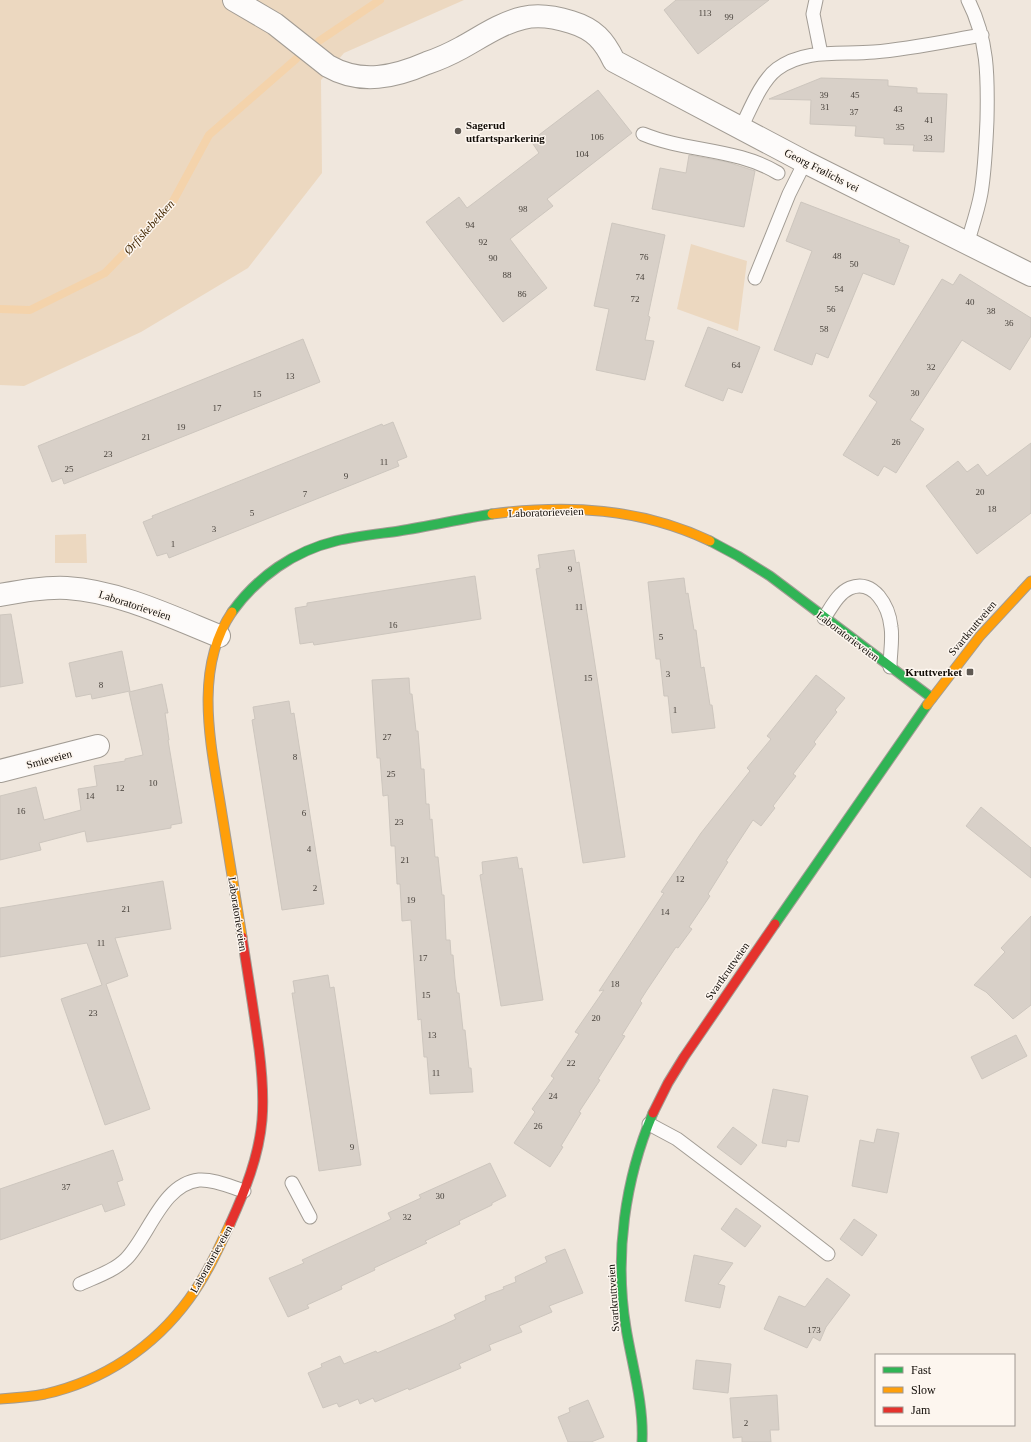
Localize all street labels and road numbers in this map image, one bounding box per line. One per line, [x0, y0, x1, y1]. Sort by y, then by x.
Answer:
street label: Georg Frølichs vei [783, 146, 861, 194]
street label: Laboratorieveien [508, 505, 584, 519]
street label: Laboratorieveien [97, 588, 173, 622]
street label: Svartkruttveien [946, 598, 999, 658]
street label: Laboratorieveien [814, 609, 882, 664]
street label: Smieveien [25, 747, 73, 771]
street label: Laboratorieveien [226, 876, 250, 953]
street label: Svartkruttveien [703, 939, 752, 1002]
street label: Laboratorieveien [188, 1223, 235, 1295]
street label: Svartkruttveien [605, 1263, 621, 1332]

